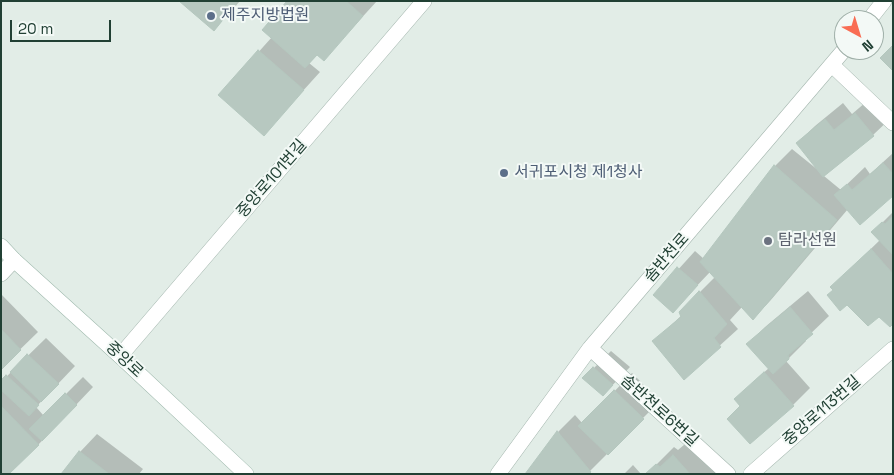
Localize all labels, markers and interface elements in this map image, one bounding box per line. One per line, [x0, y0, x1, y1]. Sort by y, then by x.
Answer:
place label: 제주지방법원 [221, 6, 309, 26]
scale bar [12, 10, 114, 42]
marker: 제주지방법원 [205, 10, 217, 22]
north arrow [834, 10, 884, 60]
text: 20 m [18, 19, 53, 38]
text: N [859, 36, 877, 56]
street label: 중앙로101번길 [233, 136, 311, 222]
place label: 서귀포시청 제1청사 [514, 163, 643, 183]
marker: 서귀포시청 제1청사 [498, 167, 510, 179]
street label: 솜반천로 [640, 229, 694, 287]
place label: 탐라선원 [778, 231, 837, 251]
marker: 탐라선원 [762, 235, 774, 247]
street label: 중앙로 [101, 338, 147, 382]
street label: 솜반천로6번길 [616, 371, 702, 451]
street label: 중앙로113번길 [779, 372, 865, 450]

